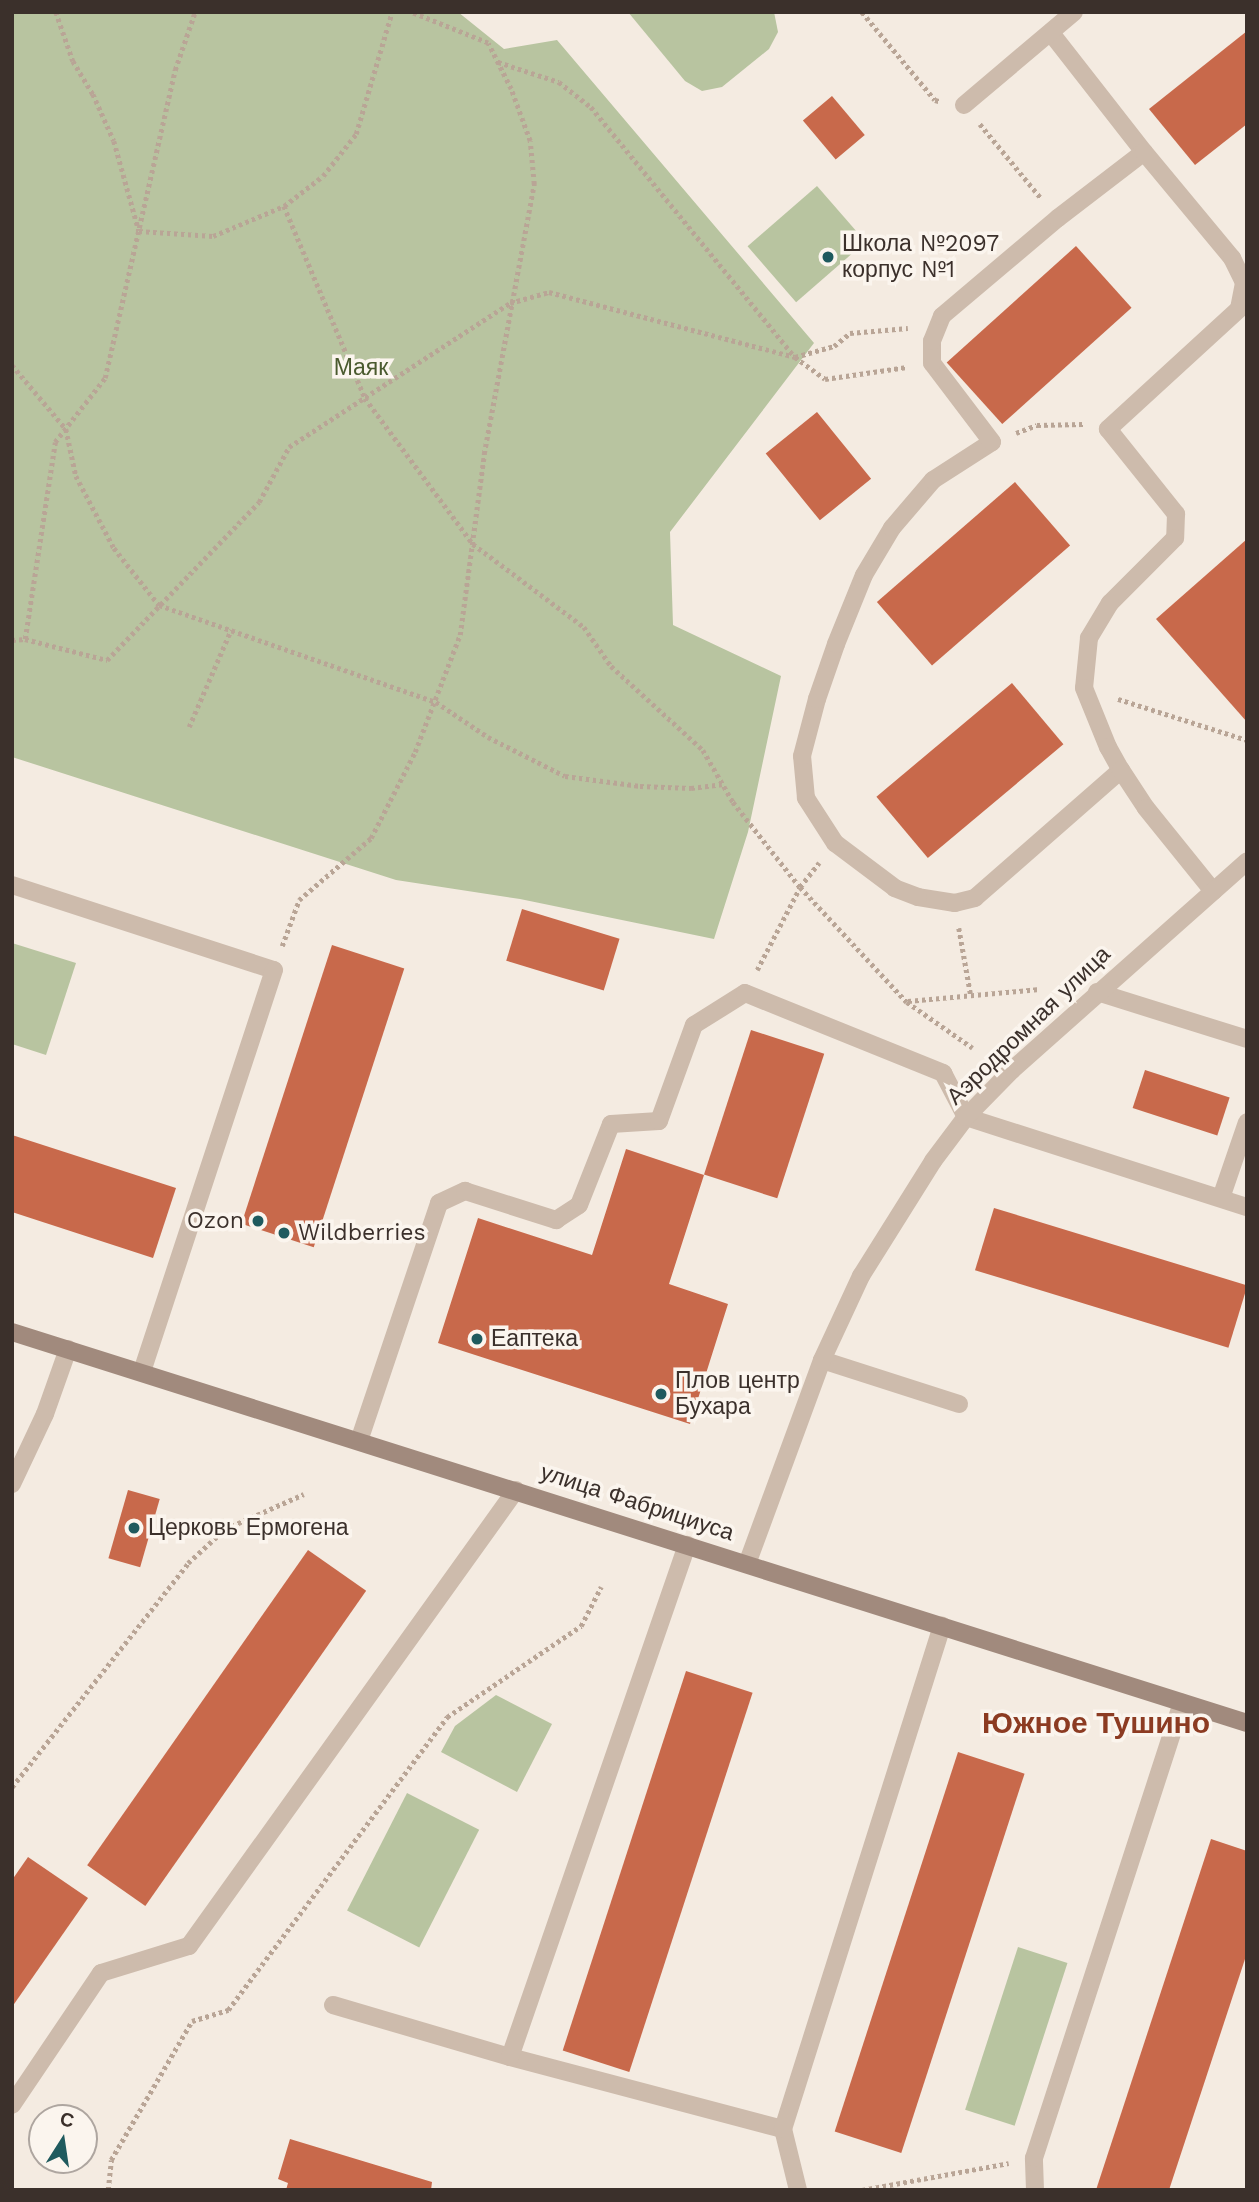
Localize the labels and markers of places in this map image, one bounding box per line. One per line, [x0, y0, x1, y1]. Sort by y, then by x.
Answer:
place label: Школа №2097 корпус №1 [842, 230, 999, 284]
marker: Школа №2097 корпус №1 [820, 249, 836, 265]
place label: Ozon [187, 1207, 244, 1235]
marker: Ozon [250, 1213, 266, 1229]
place label: Wildberries [298, 1219, 426, 1247]
marker: Wildberries [276, 1225, 292, 1241]
place label: Еаптека [491, 1325, 578, 1353]
marker: Еаптека [469, 1331, 485, 1347]
place label: Плов центр Бухара [675, 1367, 800, 1421]
marker: Плов центр Бухара [653, 1386, 669, 1402]
place label: Церковь Ермогена [148, 1514, 349, 1542]
marker: Церковь Ермогена [126, 1520, 142, 1536]

